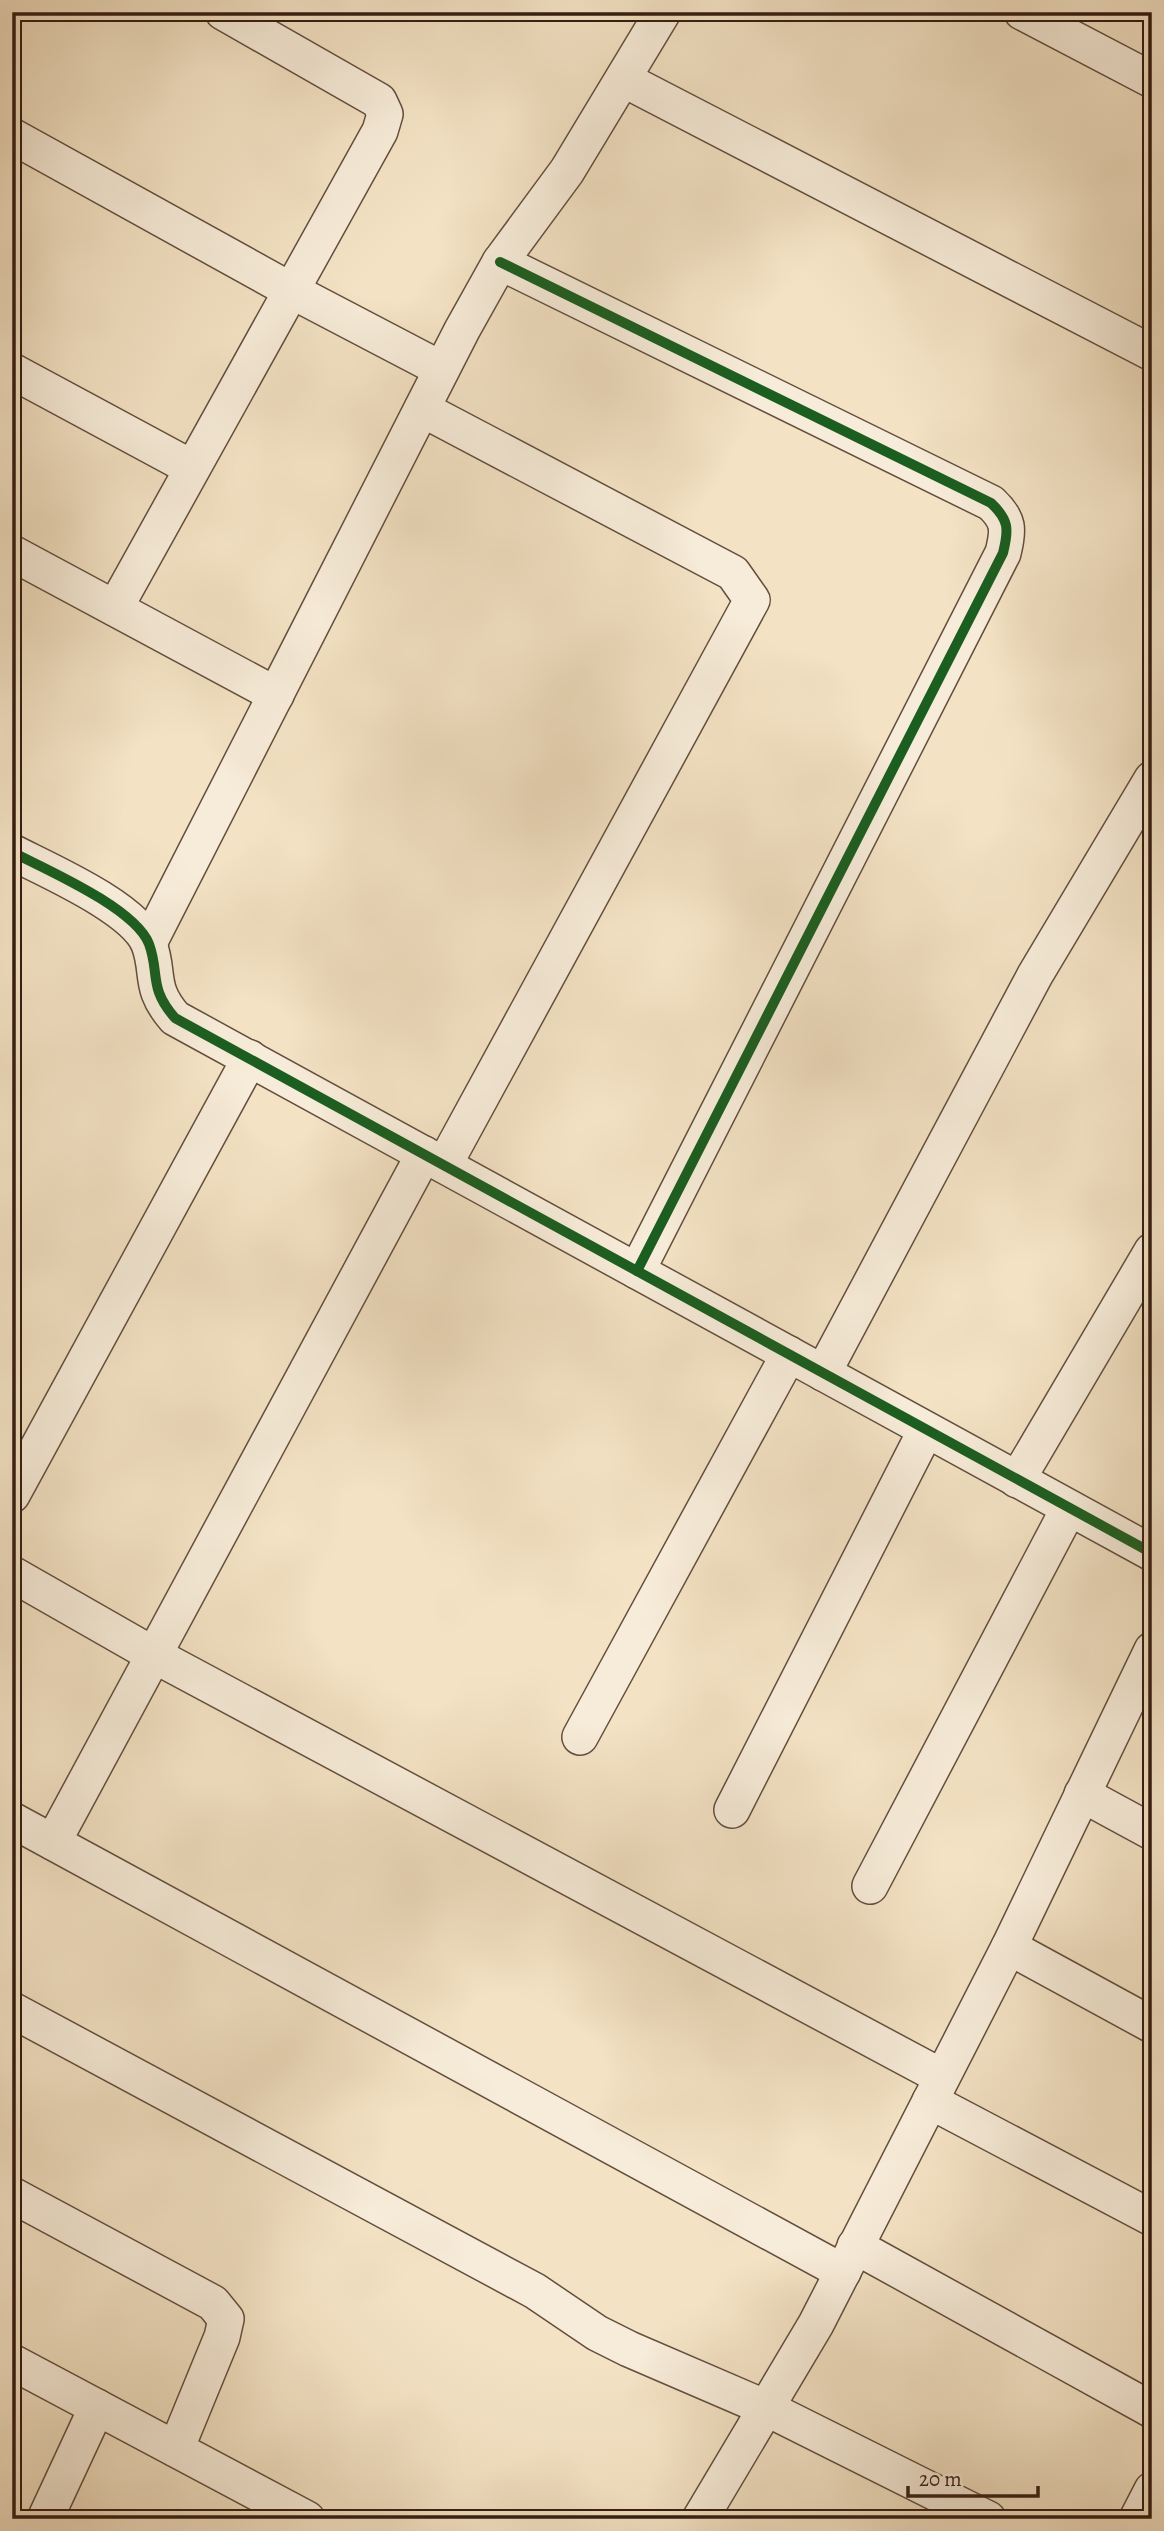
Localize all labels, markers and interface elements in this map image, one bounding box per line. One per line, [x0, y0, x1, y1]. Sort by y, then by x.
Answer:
scale bar [908, 2454, 1038, 2498]
text: 20 m [919, 2465, 962, 2493]

